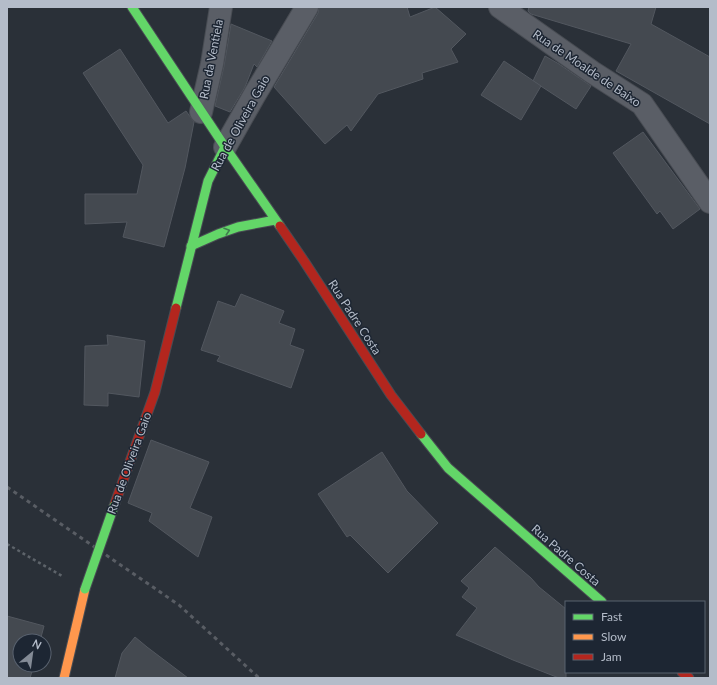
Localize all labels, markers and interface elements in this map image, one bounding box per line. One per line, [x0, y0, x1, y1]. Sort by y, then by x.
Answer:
street label: Rua da Ventiela [196, 18, 226, 100]
street label: Rua de Moalde de Baixo [530, 26, 644, 110]
street label: Rua de Oliveira Gaio [207, 72, 273, 174]
one-way arrow [223, 227, 230, 236]
street label: Rua Padre Costa [325, 277, 385, 357]
street label: Rua de Oliveira Gaio [104, 410, 154, 516]
street label: Rua Padre Costa [528, 521, 604, 589]
legend [565, 601, 705, 673]
text: Fast [601, 609, 623, 624]
text: Slow [601, 629, 627, 644]
north arrow [12, 633, 52, 673]
text: N [30, 636, 44, 652]
text: Jam [601, 649, 622, 664]

